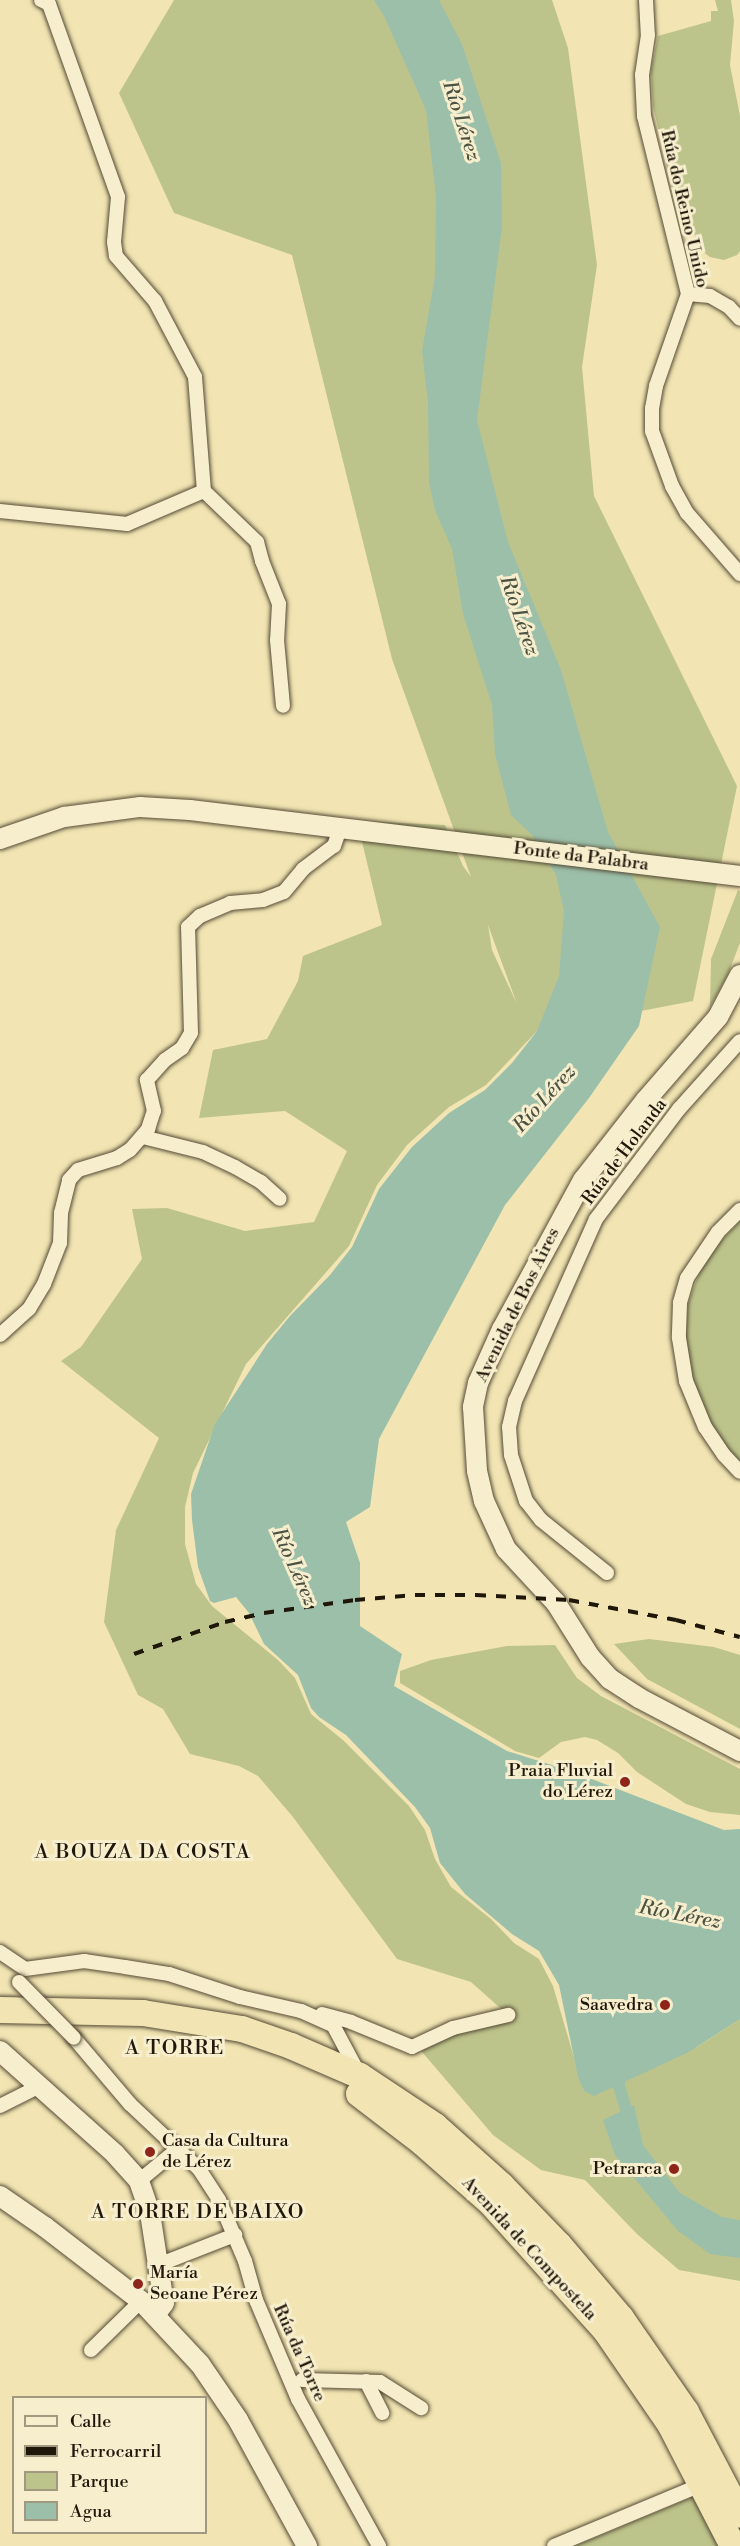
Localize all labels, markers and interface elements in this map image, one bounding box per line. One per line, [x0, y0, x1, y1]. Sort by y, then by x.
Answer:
water label: Río Lérez [437, 78, 485, 164]
street label: Rúa do Reino Unido [655, 128, 713, 290]
water label: Río Lérez [494, 573, 544, 659]
street label: Ponte da Palabra [512, 838, 650, 876]
water label: Río Lérez [508, 1060, 582, 1138]
street label: Rúa de Holanda [578, 1095, 672, 1209]
street label: Avenida de Bos Aires [471, 1224, 565, 1386]
water label: Río Lérez [266, 1524, 322, 1610]
place label: Praia Fluvial do Lérez [508, 1761, 613, 1804]
marker: Praia Fluvial do Lérez [618, 1775, 632, 1789]
district label: A BOUZA DA COSTA [35, 1840, 251, 1864]
water label: Río Lérez [637, 1895, 723, 1935]
place label: Saavedra [580, 1994, 653, 2016]
marker: Saavedra [658, 1998, 672, 2012]
district label: A TORRE [125, 2036, 225, 2060]
place label: Casa da Cultura de Lérez [162, 2131, 289, 2174]
marker: Casa da Cultura de Lérez [143, 2145, 157, 2159]
place label: Petrarca [593, 2158, 662, 2180]
marker: Petrarca [667, 2162, 681, 2176]
street label: Avenida de Compostela [457, 2173, 601, 2325]
district label: A TORRE DE BAIXO [91, 2200, 305, 2224]
place label: María Seoane Pérez [150, 2263, 258, 2306]
marker: María Seoane Pérez [131, 2277, 145, 2291]
street label: Rúa da Torre [268, 2301, 330, 2405]
legend [12, 2396, 207, 2534]
text: Calle [70, 2410, 111, 2433]
text: Ferrocarril [70, 2440, 161, 2463]
text: Parque [70, 2470, 129, 2493]
text: Agua [70, 2500, 112, 2523]

